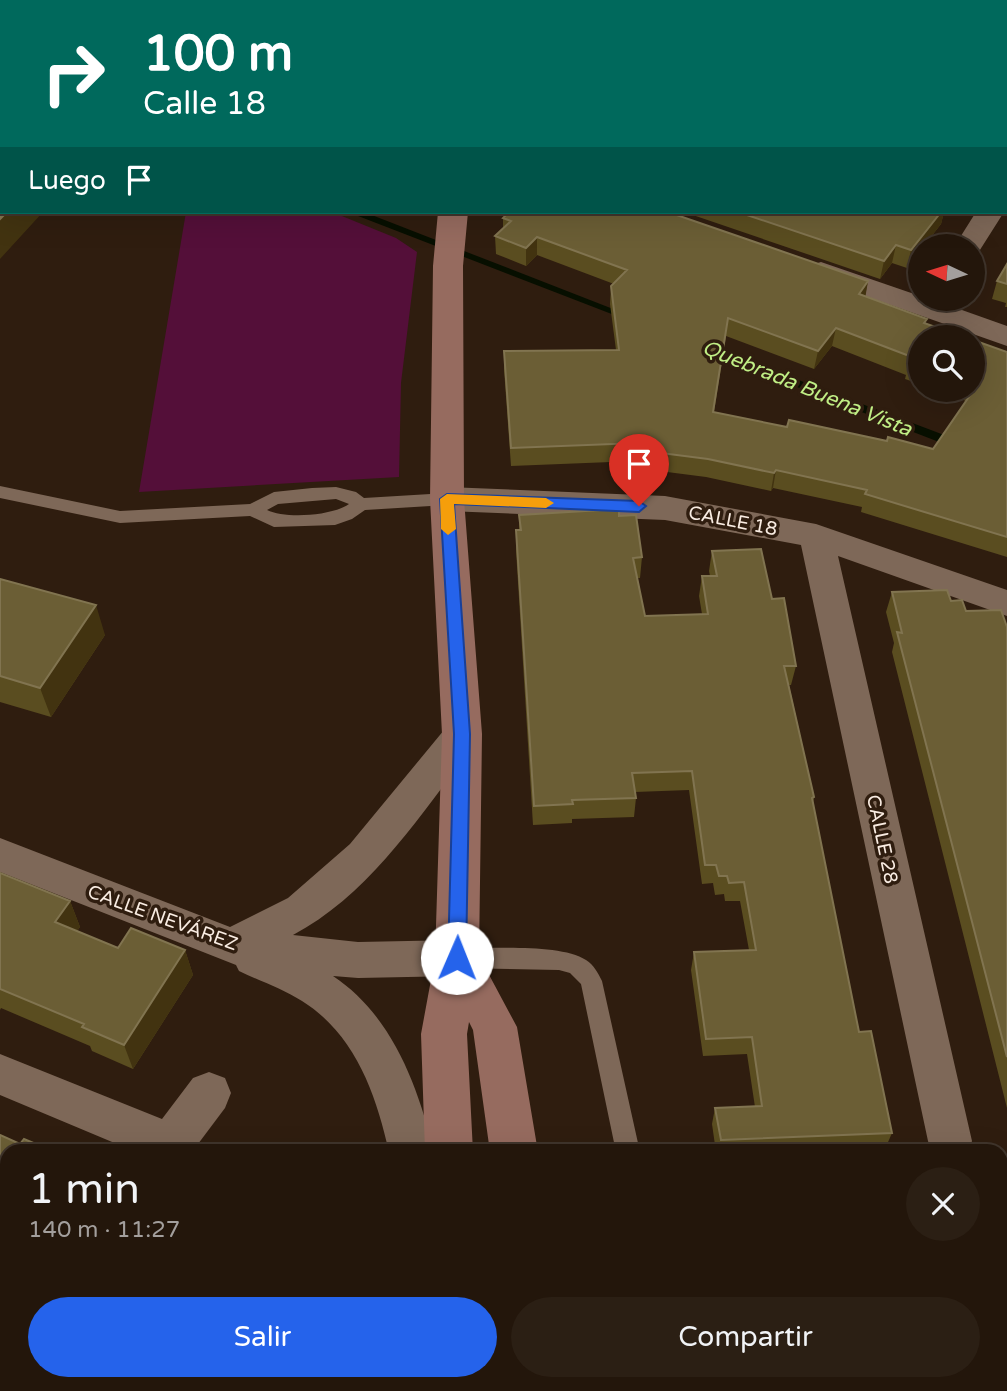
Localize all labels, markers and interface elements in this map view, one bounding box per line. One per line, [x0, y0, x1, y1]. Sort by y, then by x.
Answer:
text: 100 m [143, 25, 293, 84]
icon: right [28, 28, 119, 119]
text: Calle 18 [143, 85, 266, 123]
icon: arrive [120, 161, 158, 199]
text: Luego [28, 165, 106, 196]
north arrow [908, 234, 985, 312]
map controls [908, 234, 985, 402]
button: search [908, 325, 985, 402]
water label: Quebrada Buena Vista [698, 335, 916, 442]
pin [609, 434, 669, 506]
icon: arrive [620, 445, 658, 483]
street label: CALLE 18 [686, 502, 779, 540]
street label: CALLE 28 [862, 793, 902, 886]
street label: CALLE NEVÁREZ [85, 880, 241, 955]
position arrow [420, 921, 494, 995]
text: 1 min [28, 1164, 140, 1215]
button: close [906, 1167, 980, 1241]
text: 140 m · 11:27 [28, 1216, 180, 1244]
button: Salir [28, 1297, 497, 1377]
button: Compartir [511, 1297, 980, 1377]

